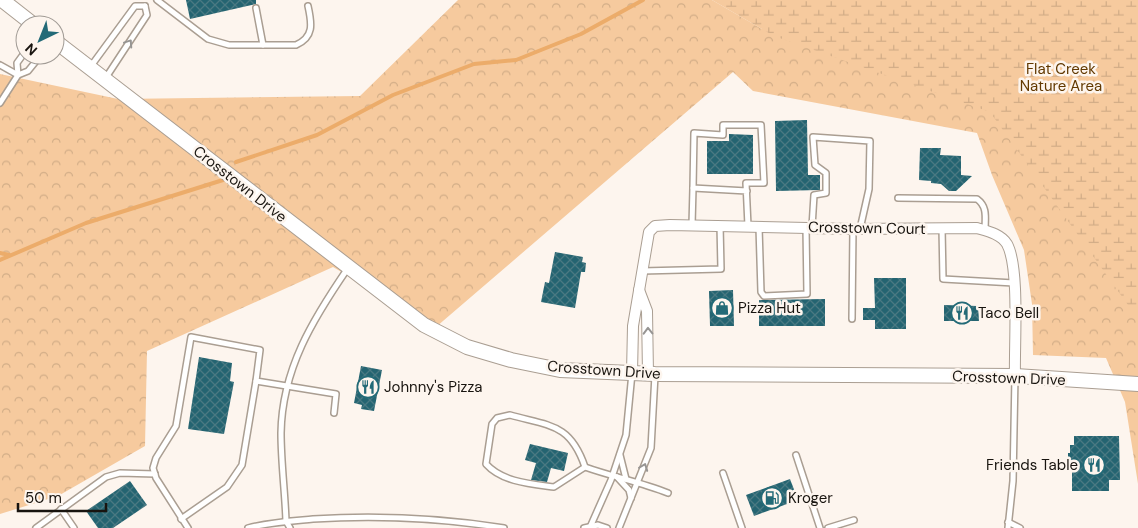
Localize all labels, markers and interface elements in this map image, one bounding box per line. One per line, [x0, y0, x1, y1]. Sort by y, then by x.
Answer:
north arrow [15, 15, 65, 65]
text: N [21, 39, 41, 60]
one-way arrow [122, 39, 132, 48]
park label: Flat Creek Nature Area [1020, 59, 1102, 96]
street label: Crosstown Drive [189, 141, 291, 227]
street label: Crosstown Court [808, 217, 926, 239]
shop icon: Pizza Hut [710, 296, 734, 320]
place label: Pizza Hut [738, 298, 801, 318]
restaurant icon: Taco Bell [950, 301, 974, 325]
place label: Taco Bell [978, 303, 1039, 323]
one-way arrow [642, 327, 653, 335]
street label: Crosstown Drive [547, 356, 661, 384]
street label: Crosstown Drive [952, 366, 1066, 390]
restaurant icon: Johnny's Pizza [356, 375, 380, 399]
place label: Johnny's Pizza [384, 377, 482, 397]
restaurant icon: Friends Table [1082, 453, 1106, 477]
place label: Friends Table [986, 455, 1078, 475]
one-way arrow [638, 463, 648, 472]
scale bar [18, 480, 105, 512]
fuel station icon: Kroger [760, 486, 784, 510]
text: 50 m [25, 488, 62, 508]
place label: Kroger [788, 488, 833, 508]

